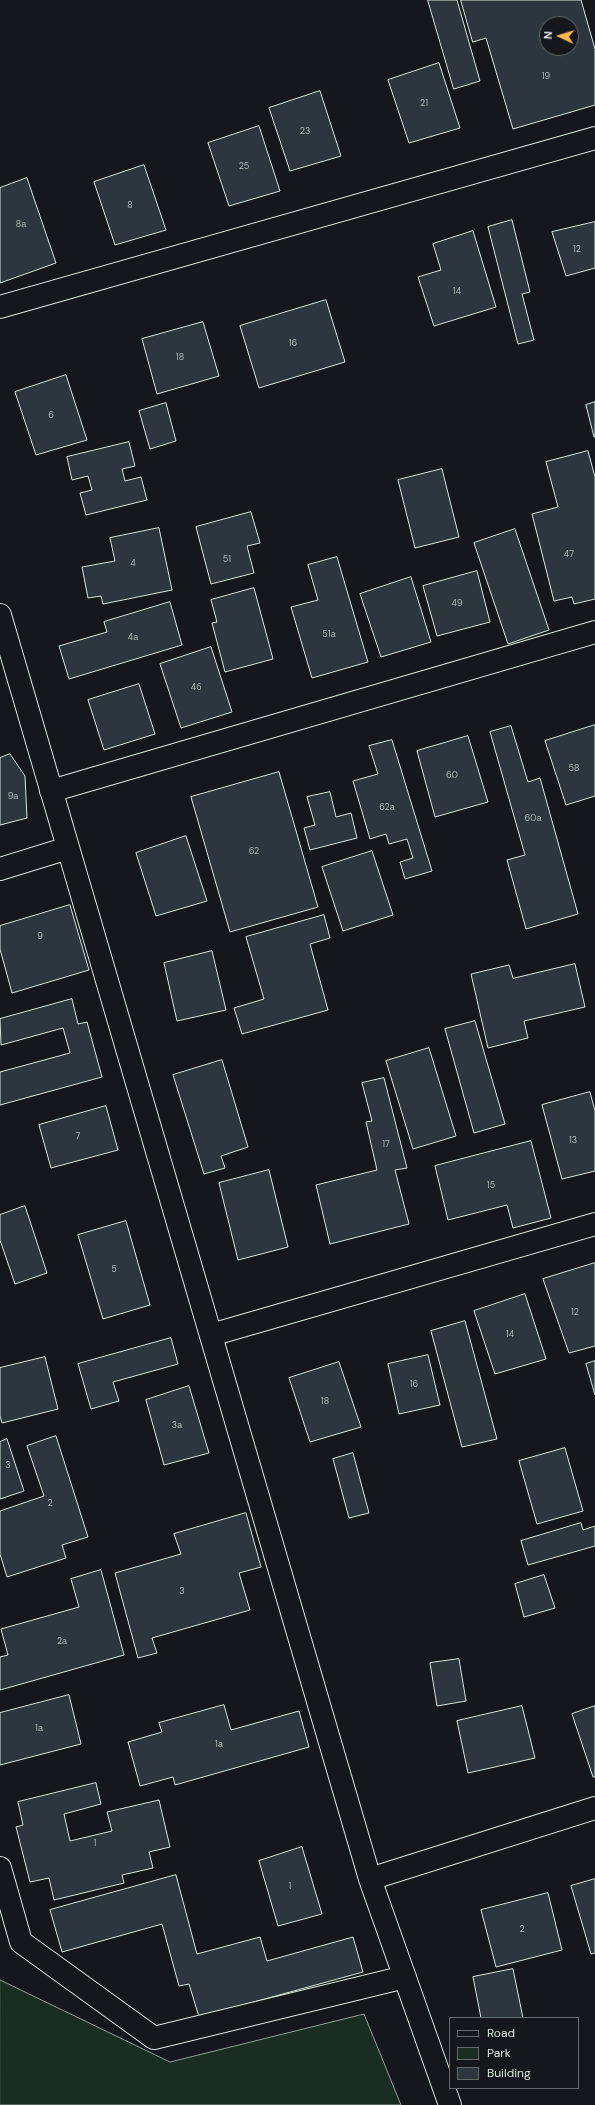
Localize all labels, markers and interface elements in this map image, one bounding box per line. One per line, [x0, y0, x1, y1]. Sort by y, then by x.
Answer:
north arrow [539, 16, 579, 56]
text: N [541, 31, 555, 40]
house number: 19 [542, 72, 550, 82]
house number: 21 [420, 99, 428, 109]
house number: 23 [300, 127, 310, 137]
house number: 25 [239, 162, 249, 172]
house number: 8 [127, 201, 133, 211]
house number: 8а [16, 220, 26, 230]
house number: 12 [573, 245, 581, 255]
house number: 14 [453, 287, 461, 297]
house number: 16 [289, 339, 297, 349]
house number: 18 [176, 353, 184, 363]
house number: 6 [48, 411, 54, 421]
house number: 47 [564, 550, 574, 560]
house number: 51 [223, 555, 231, 565]
house number: 4 [130, 559, 136, 569]
house number: 49 [451, 599, 463, 609]
house number: 51а [322, 630, 336, 640]
house number: 4а [128, 633, 138, 643]
house number: 4б [191, 683, 201, 693]
house number: 58 [569, 764, 579, 774]
house number: 60 [446, 771, 458, 781]
house number: 9а [8, 792, 18, 802]
house number: 62а [379, 803, 395, 813]
house number: 60а [525, 814, 541, 824]
house number: 62 [249, 847, 259, 857]
house number: 9 [37, 932, 43, 942]
house number: 7 [76, 1132, 80, 1142]
house number: 13 [569, 1136, 577, 1146]
house number: 17 [382, 1140, 390, 1150]
house number: 15 [487, 1181, 495, 1191]
house number: 5 [111, 1265, 117, 1275]
house number: 12 [571, 1308, 579, 1318]
house number: 14 [506, 1330, 514, 1340]
house number: 16 [410, 1380, 418, 1390]
house number: 18 [321, 1397, 329, 1407]
house number: 3а [172, 1421, 182, 1431]
house number: 3 [5, 1461, 11, 1471]
house number: 2 [47, 1499, 53, 1509]
house number: 3 [179, 1587, 185, 1597]
house number: 2а [57, 1637, 67, 1647]
house number: 1а [35, 1724, 43, 1734]
house number: 1а [215, 1740, 223, 1750]
house number: 1 [94, 1839, 96, 1849]
house number: 1 [289, 1882, 291, 1892]
house number: 2 [519, 1925, 525, 1935]
legend [449, 2017, 579, 2089]
text: Road [487, 2025, 515, 2041]
text: Park [487, 2045, 511, 2061]
text: Building [487, 2065, 531, 2081]

